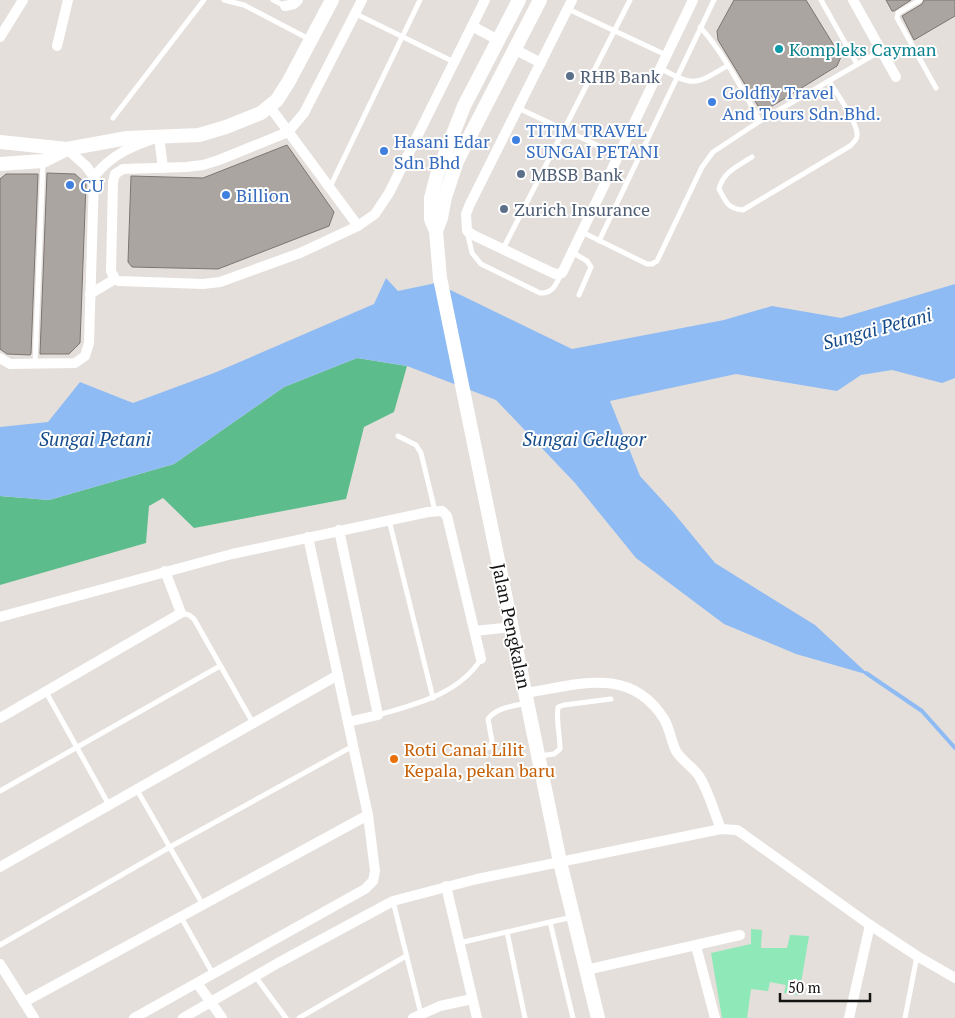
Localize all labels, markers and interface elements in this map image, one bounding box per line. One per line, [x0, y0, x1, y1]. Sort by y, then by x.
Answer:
place label: Kompleks Cayman [789, 37, 937, 61]
marker: Kompleks Cayman [773, 43, 785, 55]
place label: RHB Bank [580, 64, 661, 88]
marker: RHB Bank [564, 70, 576, 82]
place label: Goldfly Travel And Tours Sdn.Bhd. [722, 80, 881, 125]
marker: Goldfly Travel And Tours Sdn.Bhd. [706, 96, 718, 108]
place label: TITIM TRAVEL SUNGAI PETANI [526, 118, 659, 163]
place label: Hasani Edar Sdn Bhd [394, 129, 490, 174]
marker: TITIM TRAVEL SUNGAI PETANI [510, 134, 522, 146]
marker: Hasani Edar Sdn Bhd [378, 145, 390, 157]
place label: MBSB Bank [531, 162, 624, 186]
marker: MBSB Bank [515, 168, 527, 180]
place label: CU [80, 173, 104, 197]
marker: CU [64, 179, 76, 191]
place label: Billion [236, 183, 290, 207]
marker: Billion [220, 189, 232, 201]
place label: Zurich Insurance [514, 197, 650, 221]
marker: Zurich Insurance [498, 203, 510, 215]
water label: Sungai Petani [820, 301, 935, 355]
water label: Sungai Petani [39, 426, 152, 451]
water label: Sungai Gelugor [522, 426, 646, 451]
street label: Jalan Pengkalan [487, 561, 537, 691]
place label: Roti Canai Lilit Kepala, pekan baru [404, 737, 555, 782]
marker: Roti Canai Lilit Kepala, pekan baru [388, 753, 400, 765]
scale bar [780, 970, 870, 1002]
text: 50 m [788, 977, 821, 997]

